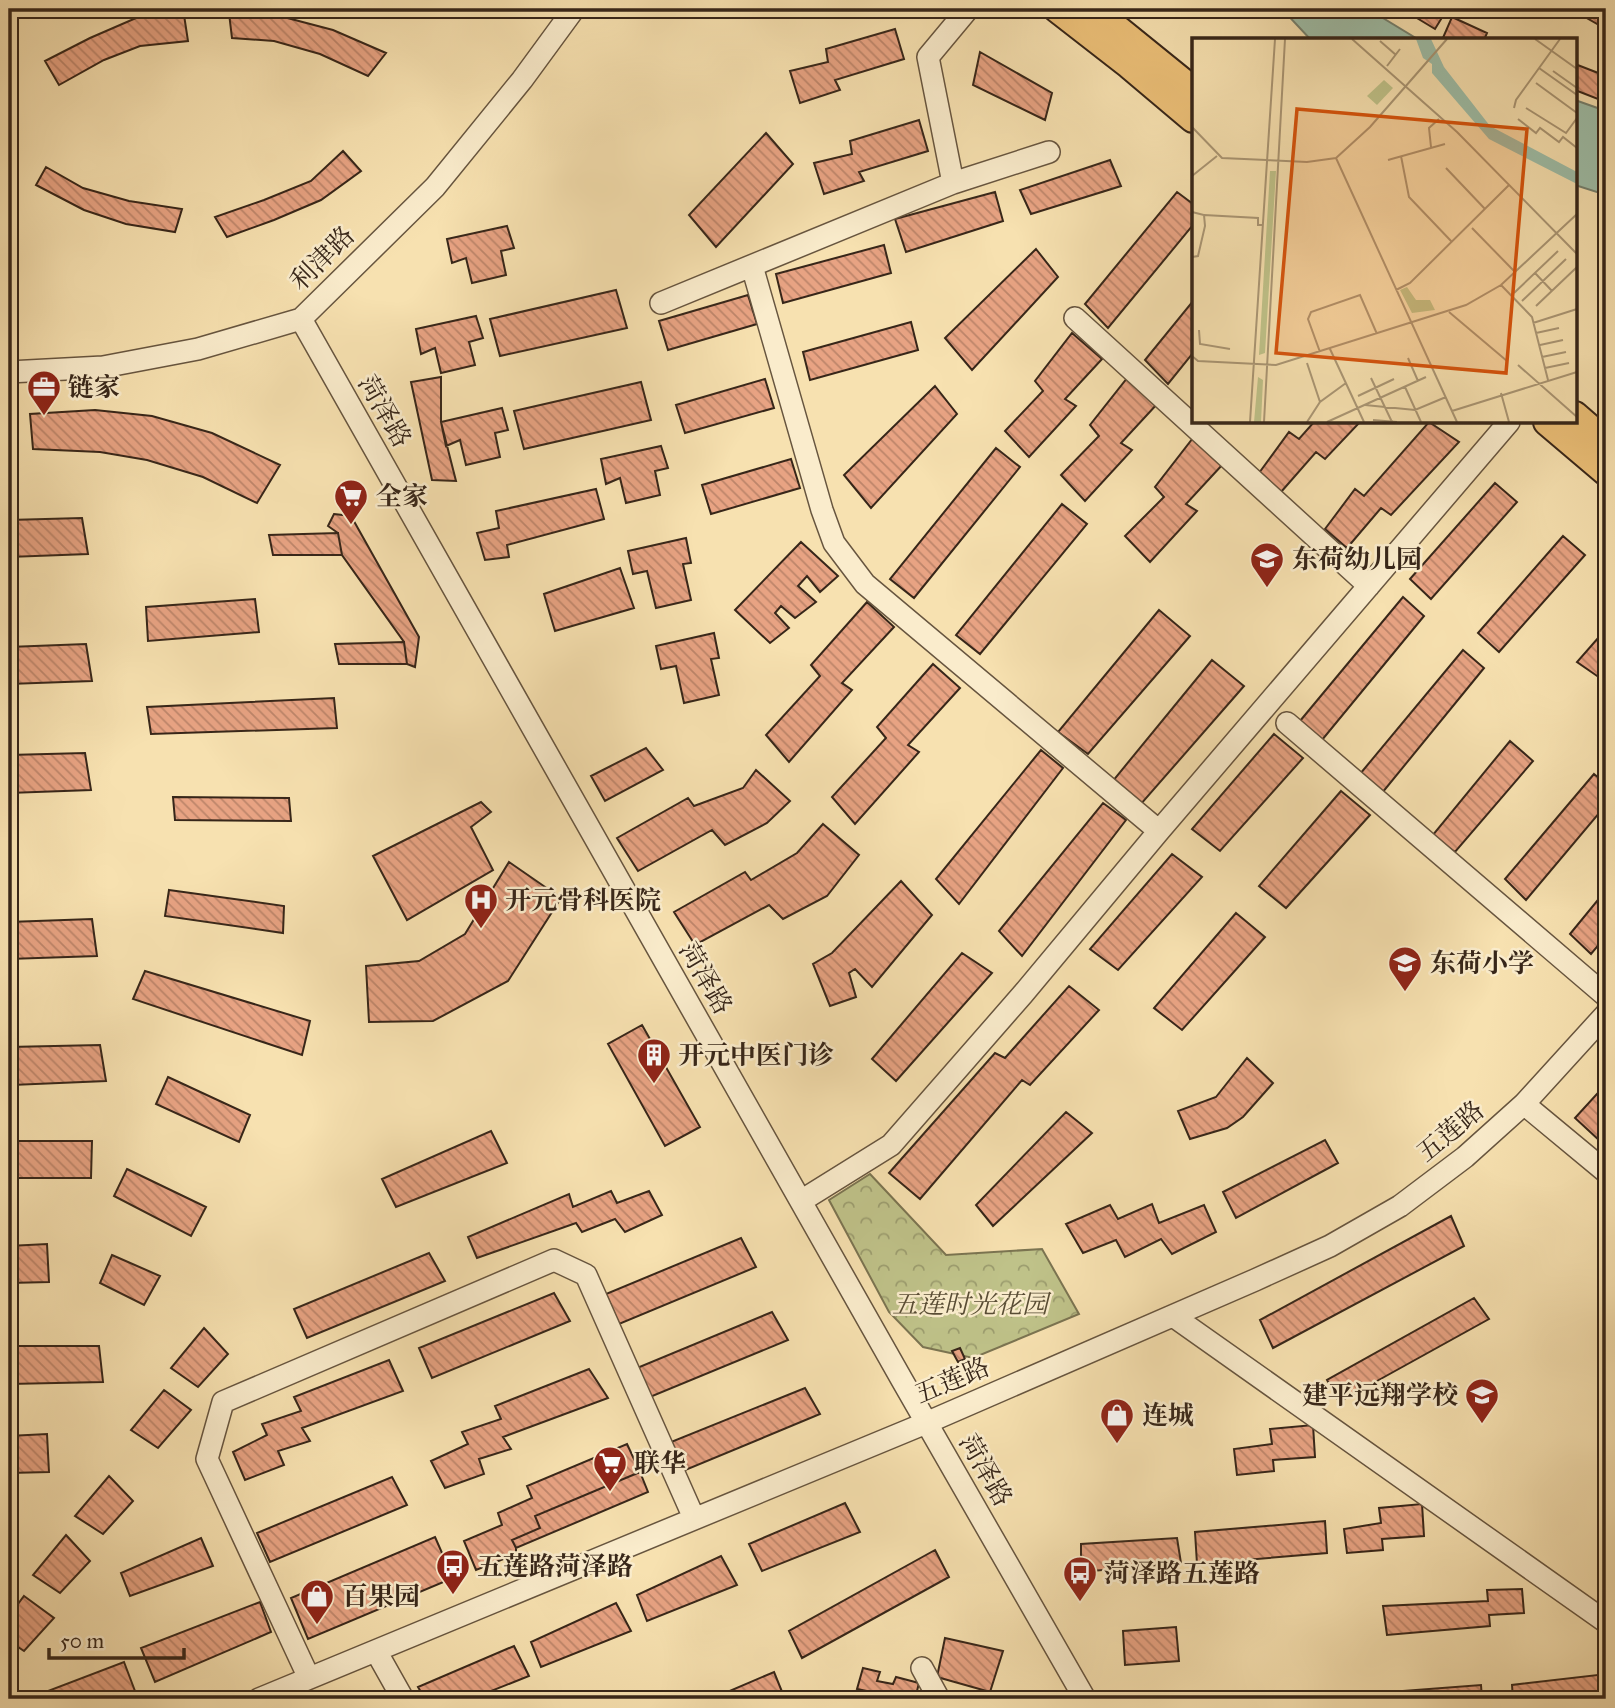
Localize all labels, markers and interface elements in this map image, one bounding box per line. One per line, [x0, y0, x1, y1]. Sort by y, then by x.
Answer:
inset map [1192, 38, 1576, 424]
street label: 利津路 [283, 219, 361, 297]
office icon: 链家 [25, 368, 63, 417]
street label: 菏泽路 [352, 369, 418, 453]
place label: 链家 [68, 371, 120, 403]
supermarket icon: 全家 [332, 477, 370, 526]
place label: 全家 [376, 480, 428, 512]
school or university icon: 东荷幼儿园 [1248, 540, 1286, 589]
place label: 东荷幼儿园 [1292, 543, 1422, 575]
hospital icon: 开元骨科医院 [462, 881, 500, 930]
place label: 开元骨科医院 [505, 884, 661, 916]
street label: 菏泽路 [673, 936, 739, 1020]
school or university icon: 东荷小学 [1386, 944, 1424, 993]
place label: 东荷小学 [1430, 947, 1534, 979]
building icon: 开元中医门诊 [635, 1036, 673, 1085]
place label: 开元中医门诊 [678, 1039, 834, 1071]
street label: 五莲路 [1410, 1094, 1490, 1168]
park label: 五莲时光花园 [892, 1288, 1052, 1320]
street label: 五莲路 [910, 1350, 994, 1410]
school or university icon: 建平远翔学校 [1463, 1376, 1501, 1425]
place label: 建平远翔学校 [1302, 1379, 1458, 1411]
shop icon: 连城 [1098, 1396, 1136, 1445]
place label: 连城 [1142, 1399, 1194, 1431]
street label: 菏泽路 [953, 1428, 1019, 1512]
supermarket icon: 联华 [591, 1444, 629, 1493]
place label: 联华 [634, 1447, 686, 1479]
bus stop icon: 五莲路菏泽路 [434, 1547, 472, 1596]
place label: 五莲路菏泽路 [477, 1550, 633, 1582]
bus stop icon: 菏泽路五莲路 [1061, 1554, 1099, 1603]
place label: 菏泽路五莲路 [1104, 1557, 1260, 1589]
shop icon: 百果园 [298, 1577, 336, 1626]
place label: 百果园 [342, 1580, 420, 1612]
scale bar [49, 1617, 184, 1661]
text: 50 m [60, 1628, 105, 1654]

